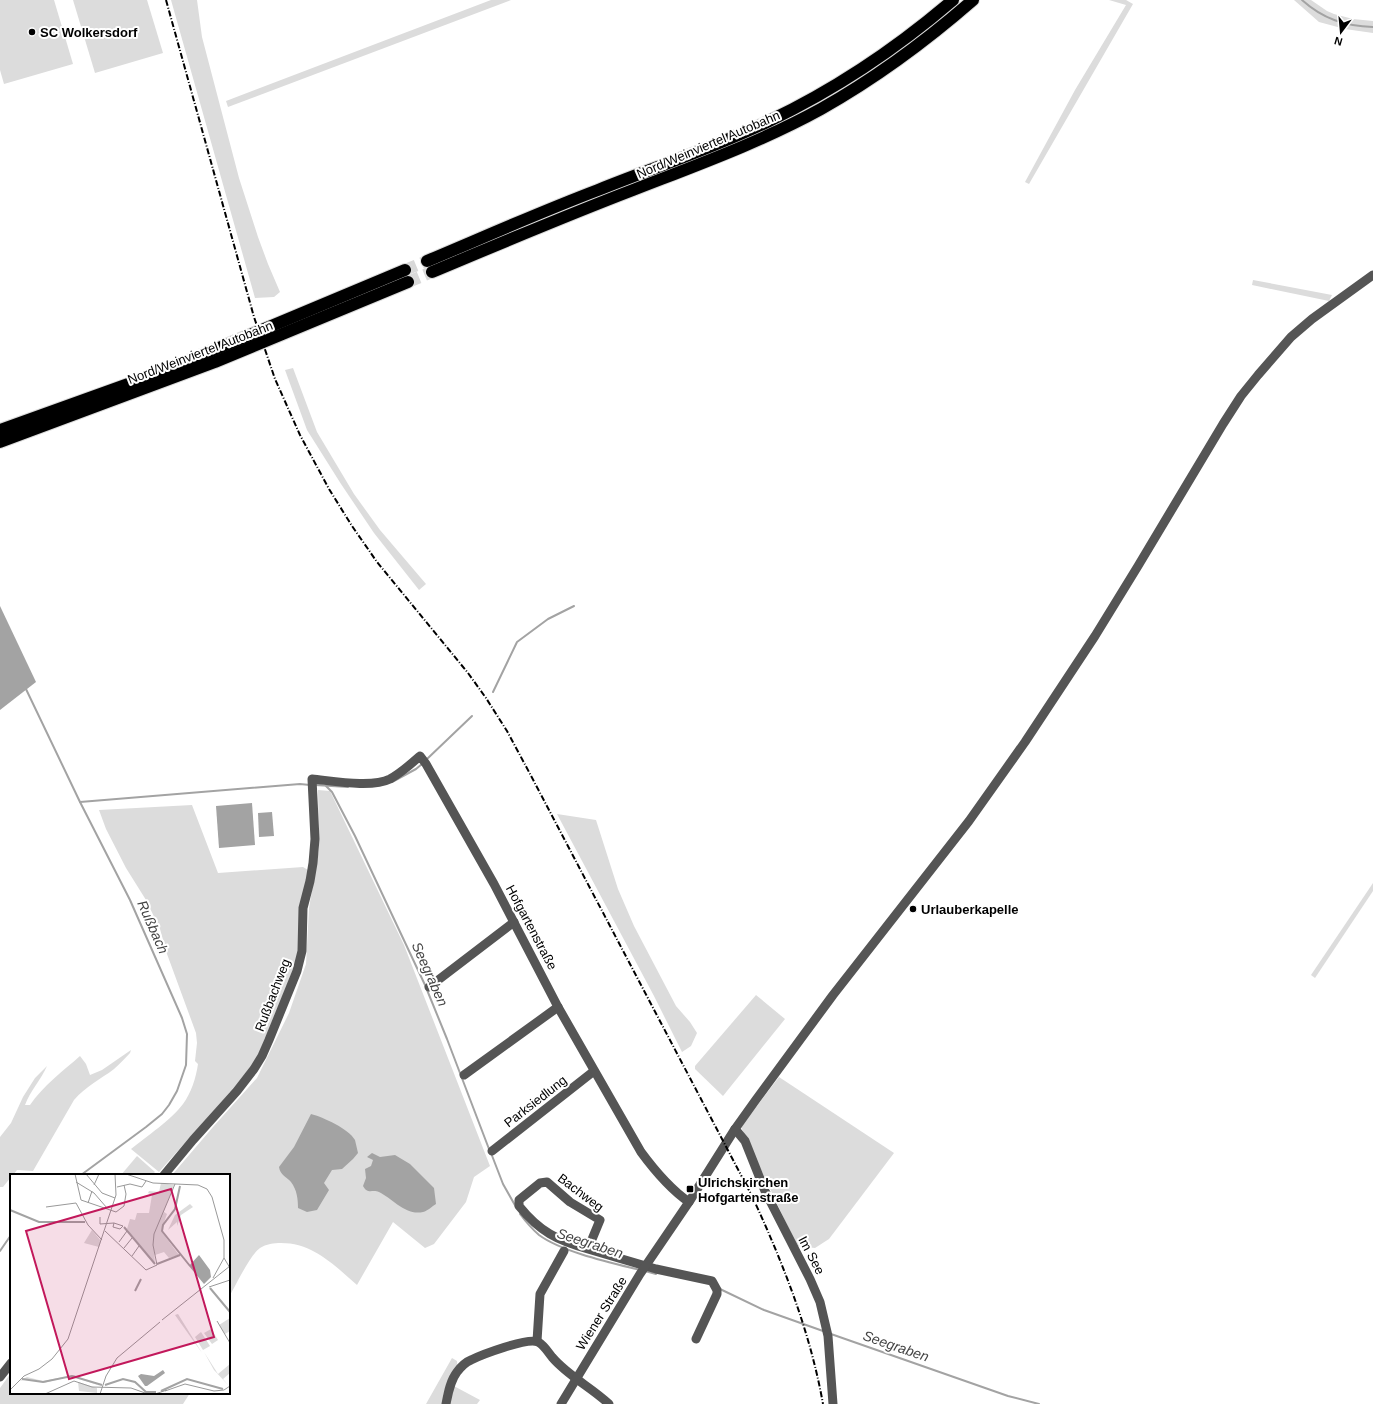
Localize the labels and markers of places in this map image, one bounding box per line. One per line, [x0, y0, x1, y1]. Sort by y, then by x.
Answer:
place label: SC Wolkersdorf [40, 25, 138, 40]
marker: SC Wolkersdorf [27, 27, 37, 37]
place label: Urlauberkapelle [921, 902, 1019, 917]
marker: Urlauberkapelle [908, 904, 918, 914]
place label: Ulrichskirchen Hofgartenstraße [698, 1175, 798, 1205]
marker: Ulrichskirchen Hofgartenstraße [685, 1184, 695, 1194]

